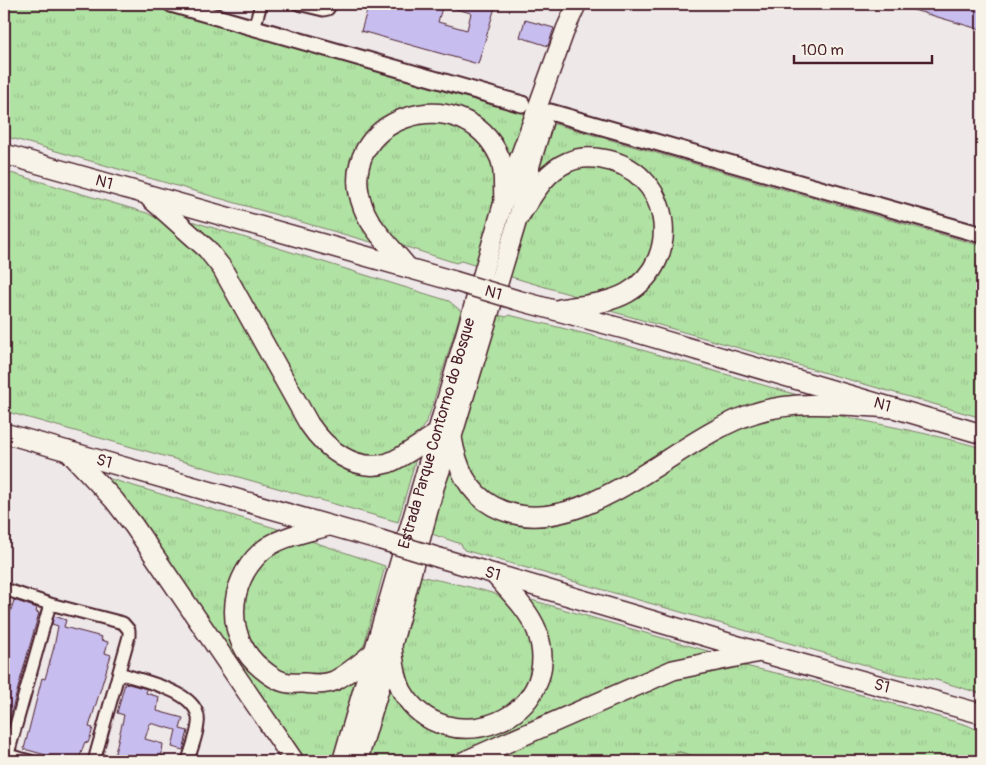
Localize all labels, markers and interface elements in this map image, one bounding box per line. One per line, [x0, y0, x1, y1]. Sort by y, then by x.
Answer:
scale bar [794, 32, 931, 64]
text: 100 m [801, 41, 844, 60]
street label: N1 [93, 170, 115, 194]
street label: N1 [482, 281, 504, 305]
street label: Estrada Parque Contorno do Bosque [394, 315, 479, 551]
street label: N1 [871, 393, 893, 417]
street label: S1 [94, 450, 114, 473]
street label: S1 [482, 562, 503, 585]
street label: S1 [872, 674, 892, 698]

